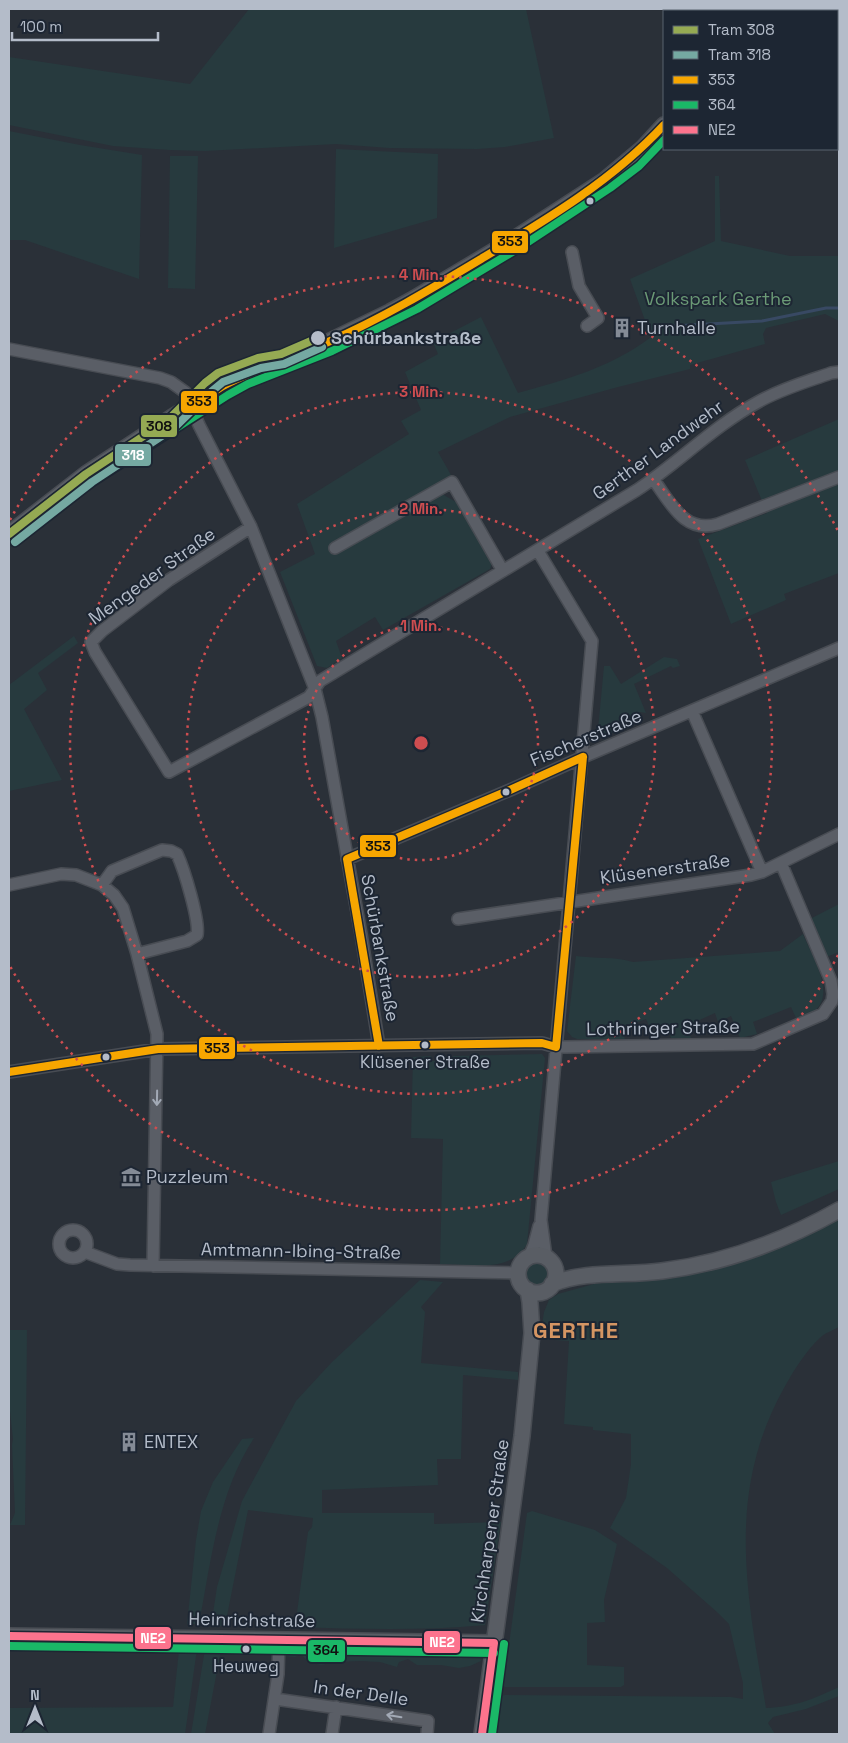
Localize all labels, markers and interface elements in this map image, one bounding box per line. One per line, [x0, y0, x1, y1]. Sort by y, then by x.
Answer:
scale bar [12, 10, 159, 42]
legend [663, 10, 838, 150]
text: 100 m [20, 17, 62, 36]
text: Tram 308 [708, 20, 774, 39]
text: Tram 318 [708, 45, 771, 64]
text: 353 [708, 70, 735, 89]
text: 364 [708, 95, 736, 114]
text: NE2 [708, 120, 735, 139]
unlabelled marker [585, 196, 595, 206]
line badge: 353 [491, 230, 529, 254]
text: 353 [497, 232, 523, 250]
text: 4 Min. [399, 265, 443, 284]
park label: Volkspark Gerthe [644, 287, 792, 310]
place label: Turnhalle [637, 316, 716, 339]
building icon: Turnhalle [611, 317, 633, 339]
place label: Schürbankstraße [331, 326, 481, 349]
marker: Schürbankstraße [309, 329, 327, 347]
text: 3 Min. [399, 382, 443, 401]
line badge: 353 [180, 390, 218, 414]
text: 353 [186, 392, 212, 410]
street label: Gerther Landwehr [588, 394, 728, 505]
line badge: 308 [140, 414, 178, 438]
text: 308 [146, 417, 173, 435]
line badge: 318 [114, 443, 152, 467]
text: 318 [122, 446, 145, 464]
text: 2 Min. [399, 499, 443, 518]
street label: Mengeder Straße [84, 522, 220, 629]
text: 1 Min. [400, 616, 442, 635]
street label: Fischerstraße [527, 704, 645, 771]
centre of rings [412, 734, 430, 752]
unlabelled marker [501, 787, 511, 797]
line badge: 353 [359, 834, 397, 858]
text: 353 [365, 837, 391, 855]
street label: Klüsenerstraße [598, 848, 731, 889]
street label: Schürbankstraße [356, 872, 405, 1023]
street label: Lothringer Straße [586, 1015, 740, 1040]
line badge: 353 [198, 1036, 236, 1060]
text: 353 [204, 1039, 230, 1057]
marker: Klüsener Straße [420, 1040, 430, 1050]
place label: Klüsener Straße [360, 1051, 490, 1073]
unlabelled marker [101, 1052, 111, 1062]
one-way arrow [152, 1089, 162, 1105]
place label: Puzzleum [146, 1165, 228, 1188]
museum icon: Puzzleum [120, 1166, 142, 1188]
street label: Amtmann-Ibing-Straße [201, 1237, 401, 1264]
district label: GERTHE [533, 1316, 619, 1344]
place label: ENTEX [144, 1430, 198, 1453]
building icon: ENTEX [118, 1431, 140, 1453]
street label: Kirchharpener Straße [465, 1438, 514, 1624]
street label: Heinrichstraße [188, 1607, 316, 1632]
line badge: NE2 [134, 1626, 172, 1650]
text: NE2 [140, 1629, 166, 1647]
line badge: NE2 [423, 1630, 461, 1654]
text: NE2 [429, 1633, 455, 1651]
line badge: 364 [307, 1639, 346, 1663]
text: 364 [313, 1641, 339, 1659]
marker: Heuweg [241, 1644, 251, 1654]
place label: Heuweg [213, 1655, 279, 1677]
street label: In der Delle [312, 1674, 410, 1711]
north arrow [10, 1683, 60, 1733]
text: N [30, 1686, 40, 1704]
one-way arrow [386, 1710, 402, 1720]

